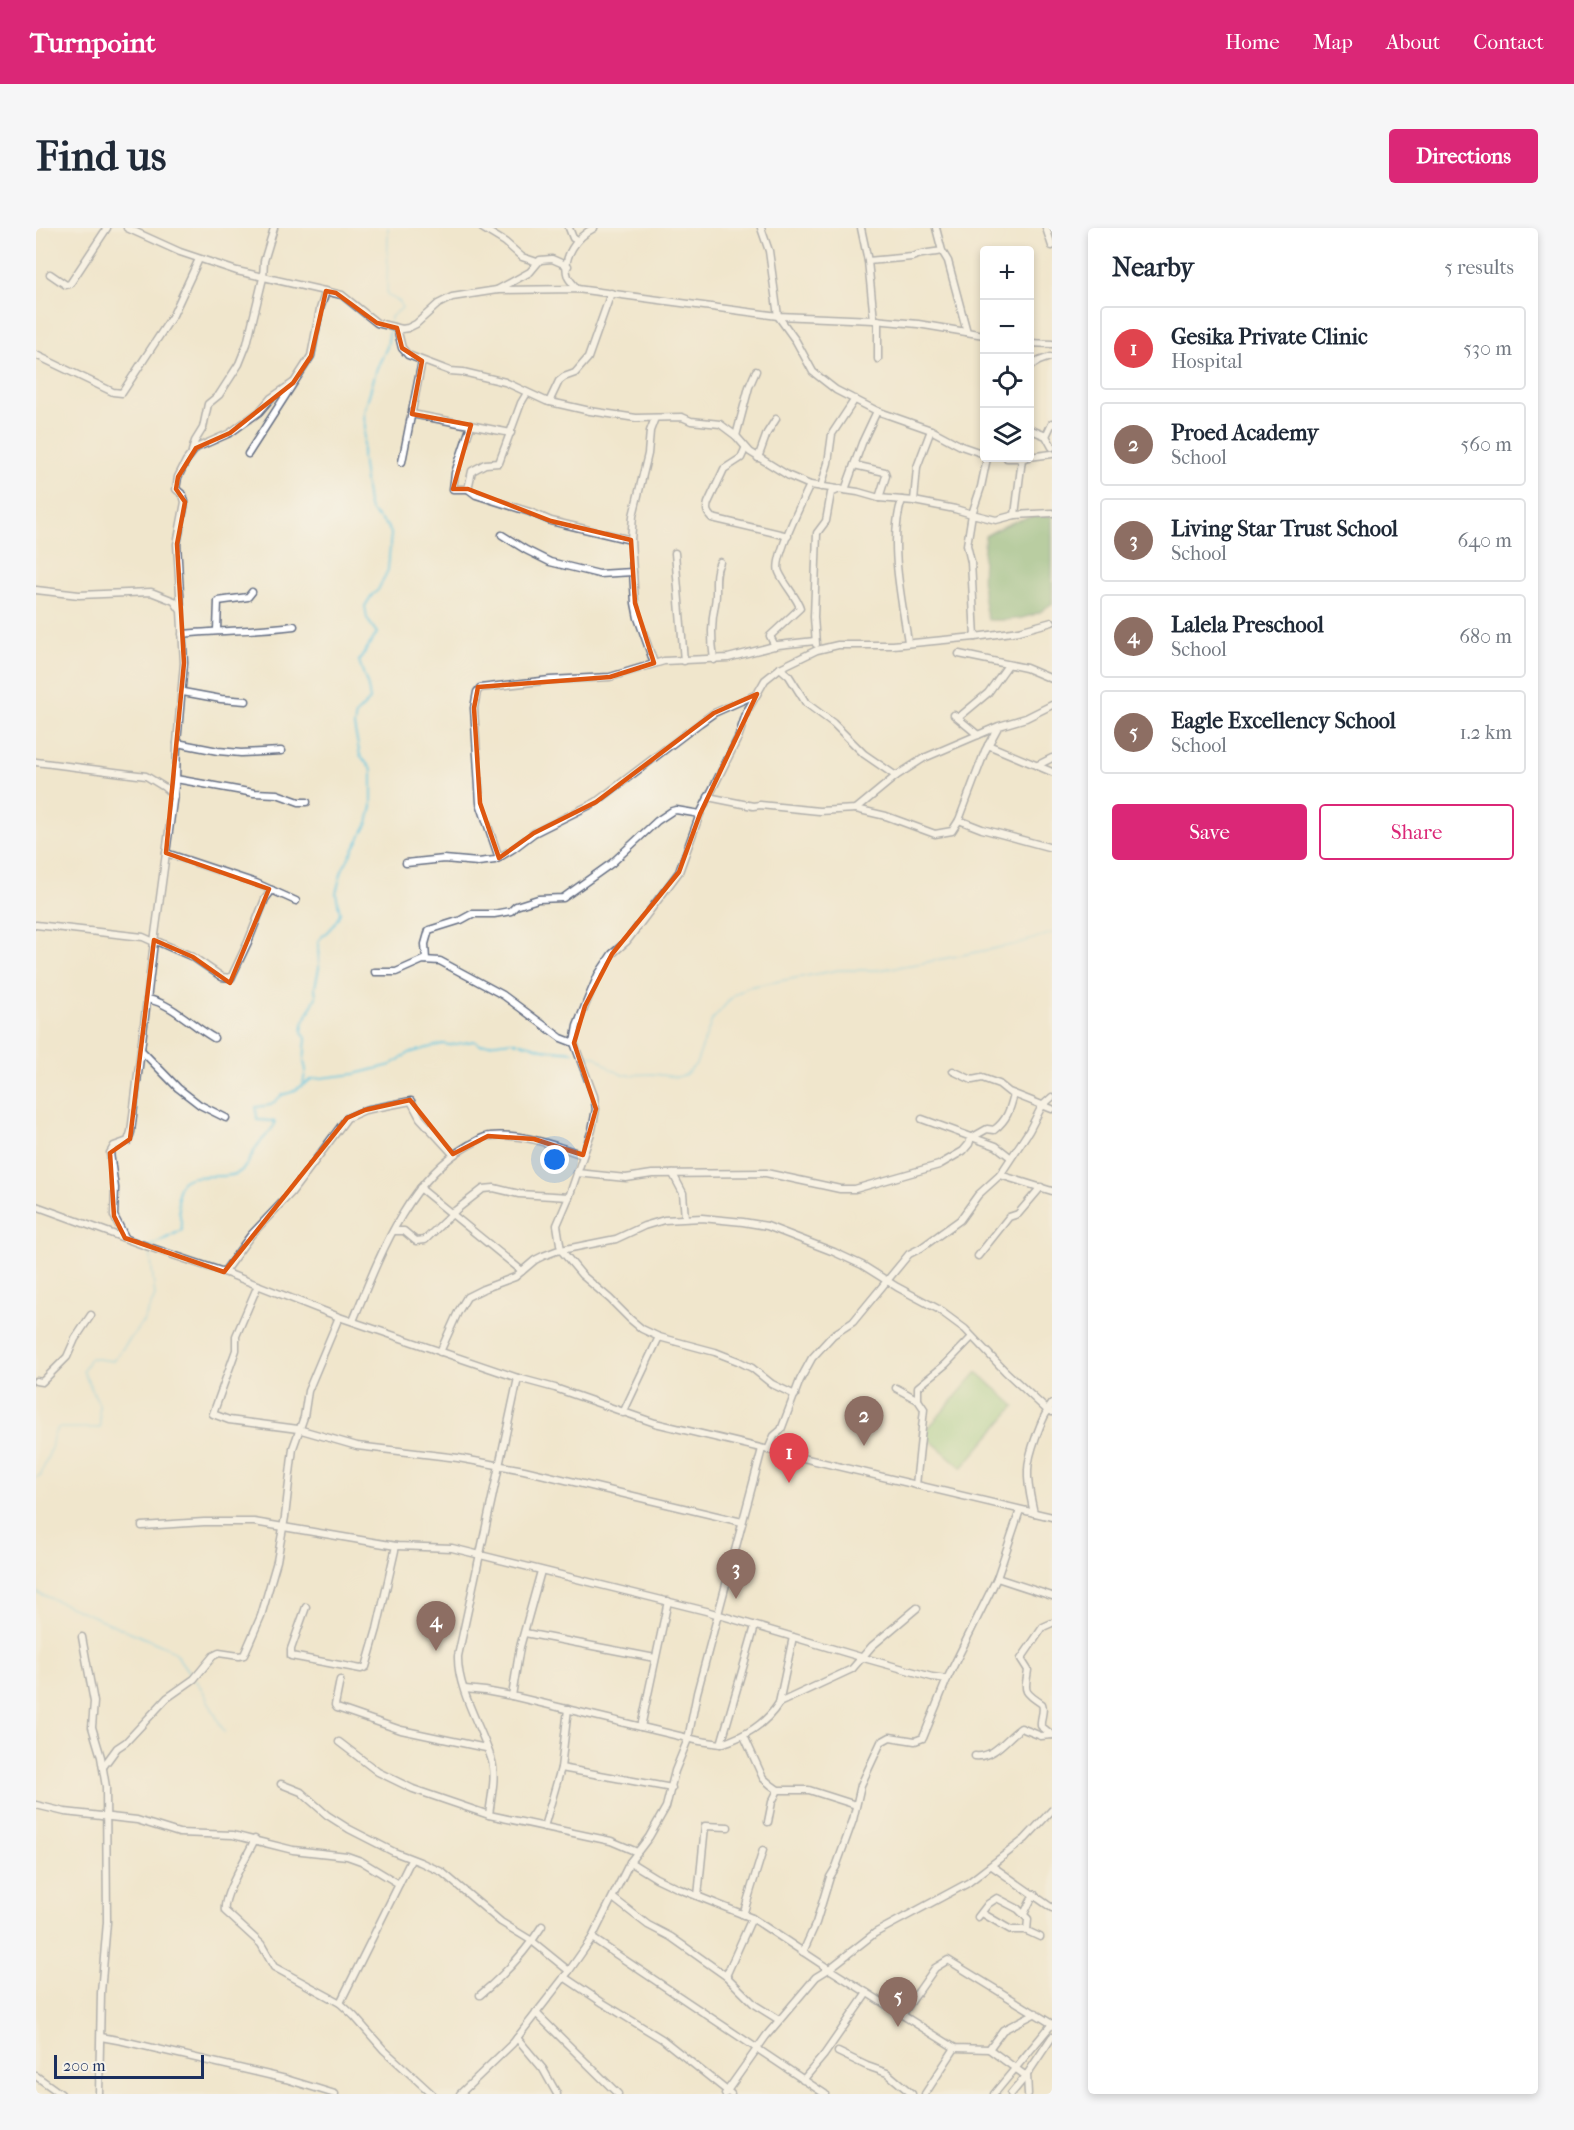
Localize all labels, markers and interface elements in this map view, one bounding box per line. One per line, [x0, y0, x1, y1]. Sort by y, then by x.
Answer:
text: Turnpoint [30, 26, 156, 59]
text: Home [1225, 30, 1280, 54]
text: Map [1313, 30, 1353, 54]
text: About [1386, 30, 1440, 54]
text: Contact [1473, 30, 1544, 54]
button: Directions [1389, 129, 1538, 183]
text: Find us [36, 132, 166, 181]
map controls [980, 246, 1034, 462]
button: + [980, 246, 1034, 300]
text: Nearby [1112, 252, 1194, 283]
text: 5 results [1444, 256, 1514, 279]
button: − [980, 300, 1034, 354]
text: Gesika Private Clinic [1171, 324, 1368, 350]
text: 1 [1130, 337, 1137, 360]
text: 530 m [1463, 337, 1512, 360]
text: Hospital [1171, 350, 1243, 373]
button: locate [980, 354, 1034, 408]
button: layers [980, 408, 1034, 462]
text: Proed Academy [1171, 420, 1319, 446]
text: 2 [1128, 433, 1139, 456]
text: 560 m [1461, 433, 1512, 456]
text: School [1171, 446, 1227, 469]
text: Living Star Trust School [1171, 516, 1398, 542]
text: 3 [1129, 529, 1138, 552]
text: 640 m [1457, 529, 1512, 552]
text: School [1171, 542, 1227, 565]
text: Lalela Preschool [1171, 612, 1324, 638]
text: 4 [1128, 625, 1139, 648]
text: 680 m [1459, 625, 1512, 648]
text: School [1171, 638, 1227, 661]
text: Eagle Excellency School [1171, 708, 1396, 734]
text: 5 [1129, 721, 1138, 744]
text: 1.2 km [1460, 721, 1512, 744]
text: School [1171, 734, 1227, 757]
button: Save [1112, 804, 1307, 860]
button: Share [1319, 804, 1514, 860]
your location [540, 1145, 569, 1174]
pin: 2 [844, 1396, 884, 1446]
pin: 1 [770, 1434, 808, 1483]
pin: 3 [716, 1550, 756, 1599]
pin: 4 [416, 1602, 456, 1651]
pin: 5 [878, 1978, 918, 2027]
scale bar [54, 2052, 204, 2080]
text: 200 m [63, 2056, 106, 2075]

